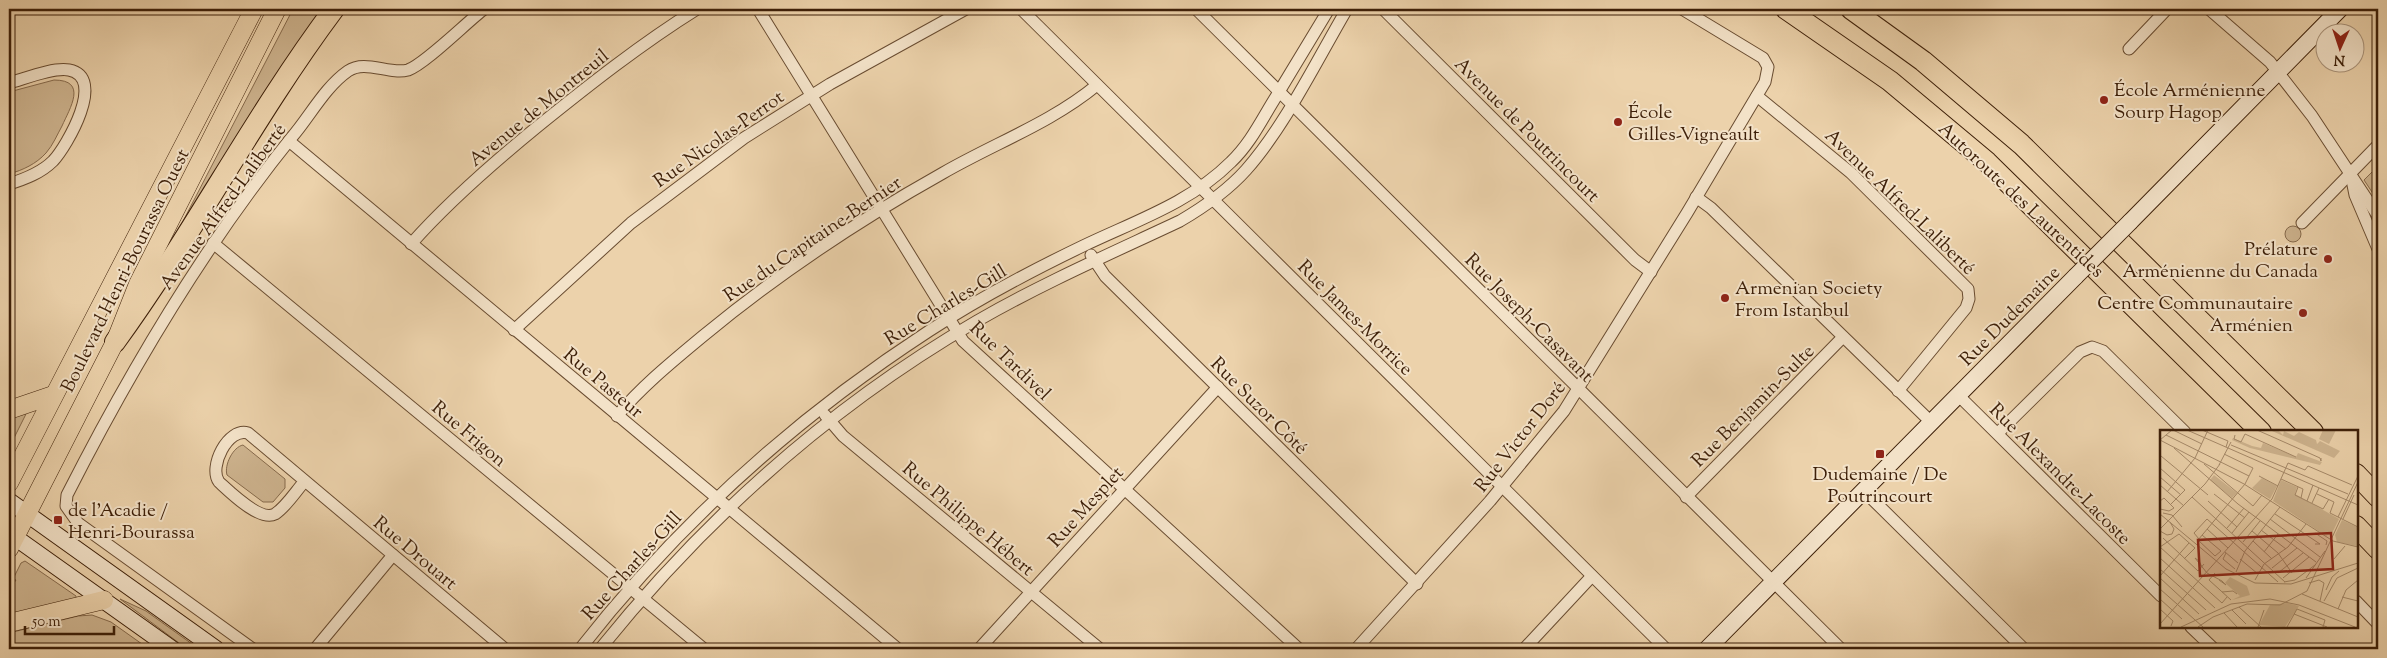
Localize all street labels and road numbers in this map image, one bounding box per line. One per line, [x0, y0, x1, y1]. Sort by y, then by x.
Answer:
street label: Avenue de Montreuil [464, 44, 616, 174]
street label: Avenue de Poutrincourt [1447, 52, 1605, 210]
street label: Rue Nicolas-Perrot [649, 85, 791, 195]
street label: Autoroute des Laurentides [1931, 117, 2109, 285]
street label: Avenue Alfred-Laliberté [154, 118, 294, 296]
street label: Avenue Alfred-Laliberté [1818, 124, 1981, 282]
street label: Boulevard Henri-Bourassa Ouest [55, 144, 197, 397]
street label: Rue du Capitaine-Bernier [719, 170, 908, 310]
street label: Rue Joseph-Casavant [1458, 248, 1599, 390]
street label: Rue James-Morrice [1290, 255, 1418, 383]
street label: Rue Charles-Gill [880, 259, 1013, 353]
street label: Rue Dudemaine [1955, 260, 2067, 373]
street label: Rue Tardivel [963, 316, 1056, 408]
street label: Rue Benjamin-Sulte [1686, 339, 1821, 474]
street label: Rue Pasteur [557, 342, 648, 425]
street label: Rue Suzor Côté [1203, 352, 1313, 462]
street label: Rue Victor Doré [1469, 376, 1573, 499]
street label: Rue Frigon [425, 396, 512, 474]
street label: Rue Alexandre-Lacoste [1982, 398, 2136, 552]
street label: Rue Philippe Hébert [895, 456, 1040, 584]
street label: Rue Mesplet [1043, 461, 1131, 554]
street label: Rue Charles-Gill [577, 506, 689, 627]
street label: Rue Drouart [366, 511, 463, 598]

